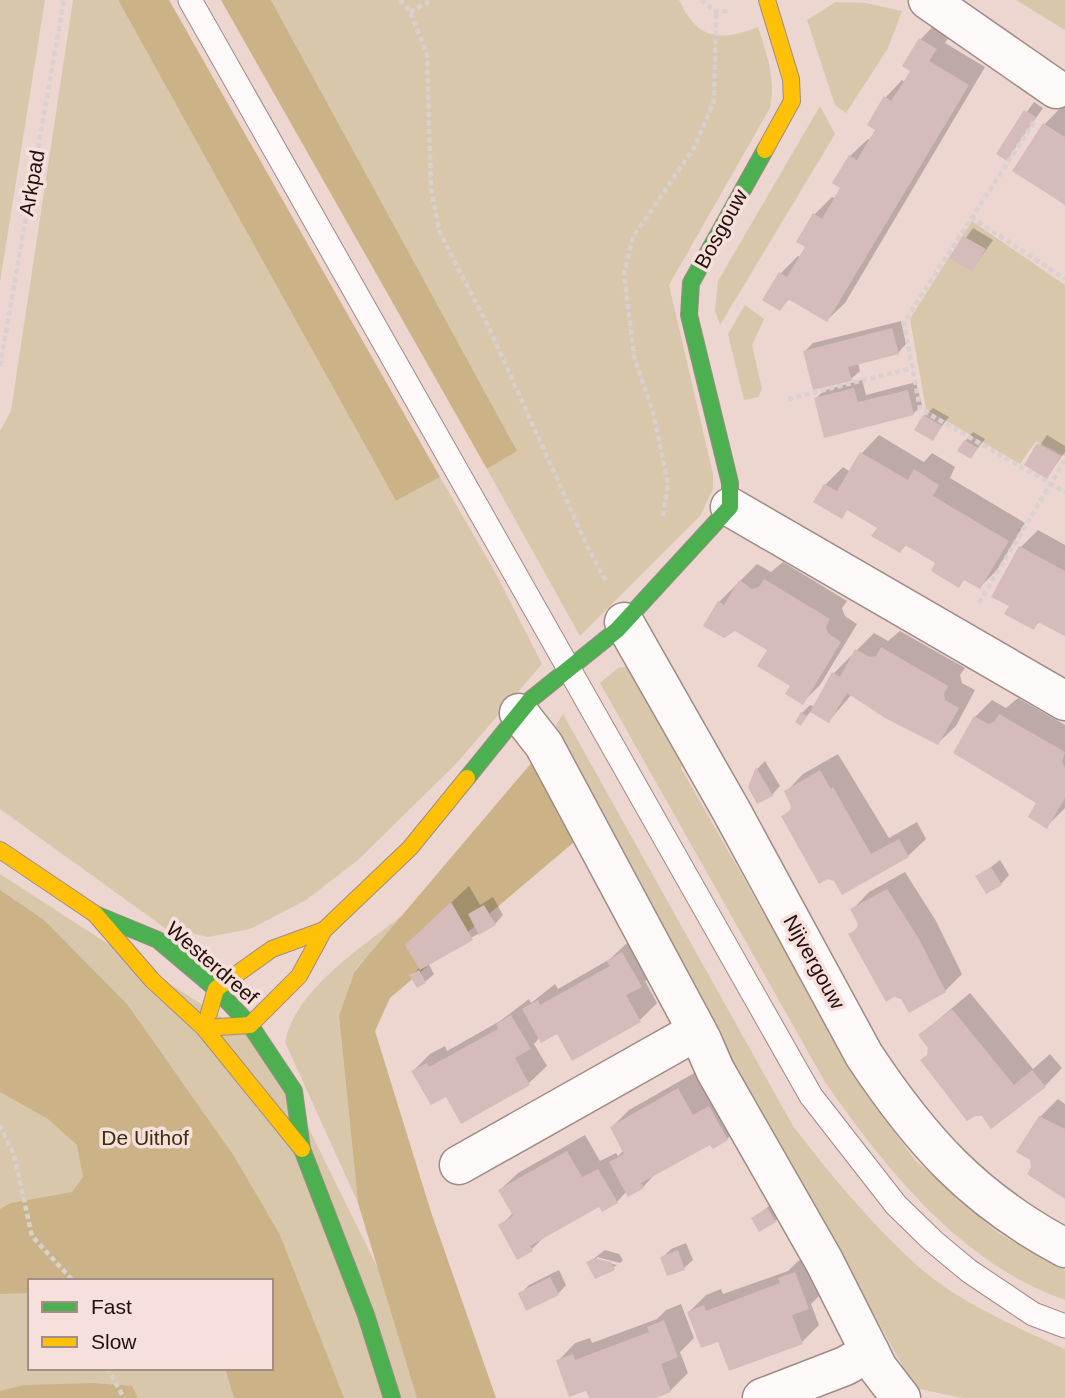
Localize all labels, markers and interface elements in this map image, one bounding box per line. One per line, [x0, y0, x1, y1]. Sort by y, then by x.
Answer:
street label: Arkpad [14, 148, 49, 218]
street label: Bosgouw [690, 185, 752, 272]
street label: Nijvergouw [779, 911, 850, 1013]
street label: Westerdreef [162, 917, 263, 1009]
park label: De Uithof [101, 1126, 189, 1149]
legend [28, 1279, 273, 1370]
text: Fast [91, 1295, 132, 1318]
text: Slow [91, 1330, 137, 1353]

